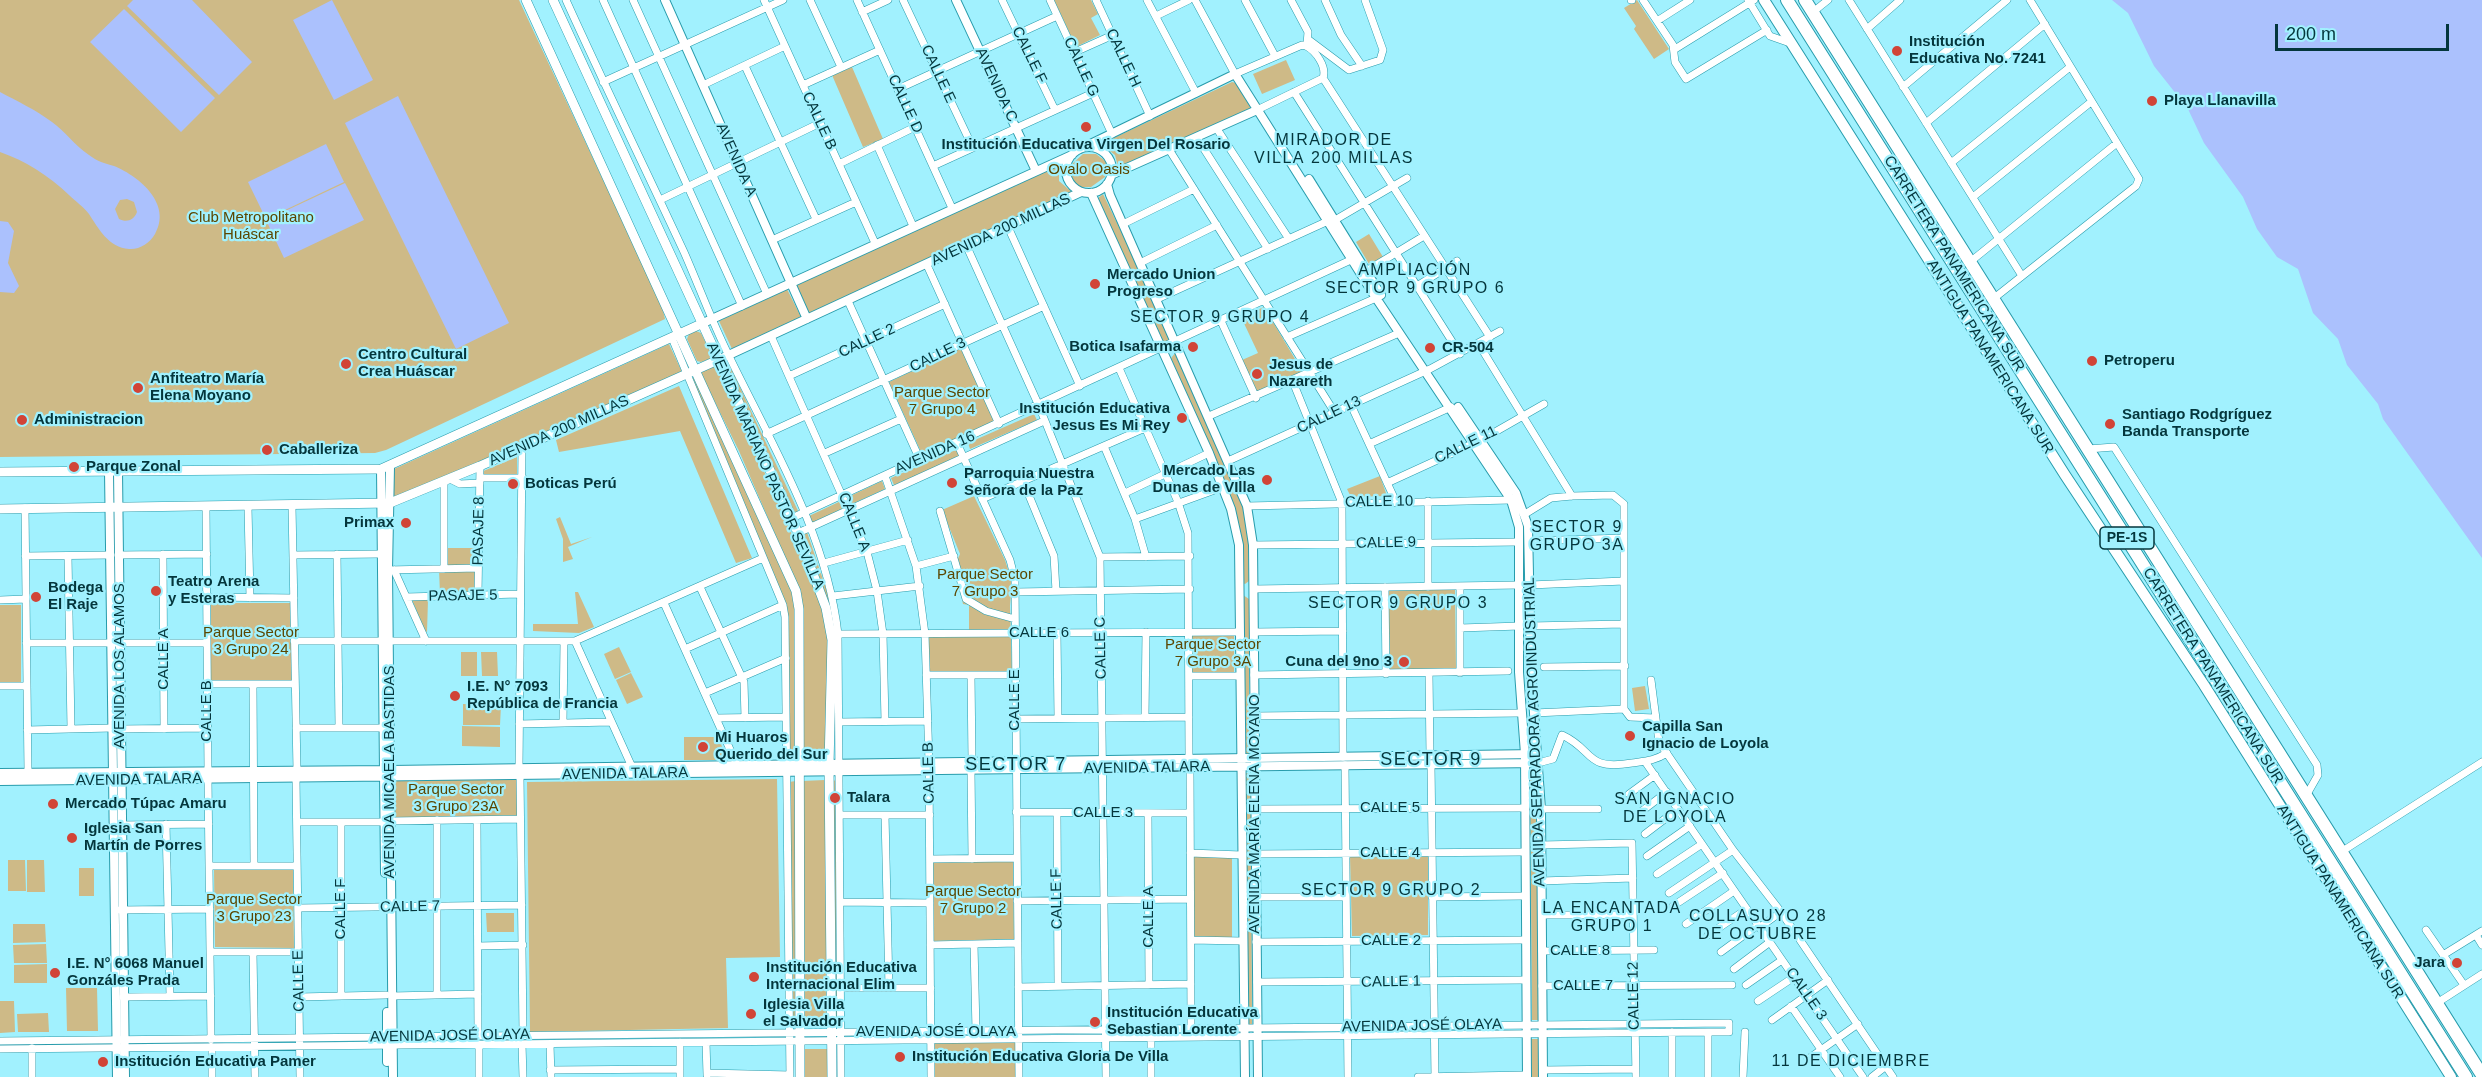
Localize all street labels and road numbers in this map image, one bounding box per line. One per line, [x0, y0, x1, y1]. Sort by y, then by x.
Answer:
street label: CALLE F [1008, 24, 1050, 86]
street label: CALLE H [1102, 26, 1144, 90]
street label: CALLE G [1059, 34, 1103, 100]
street label: CALLE E [917, 42, 959, 106]
street label: AVENIDA C [971, 45, 1021, 125]
street label: CALLE D [884, 72, 926, 136]
street label: CALLE B [798, 89, 840, 153]
street label: AVENIDA A [712, 120, 760, 200]
street label: CARRETERA PANAMERICANA SUR [1880, 153, 2028, 375]
street label: AVENIDA 200 MILLAS [929, 190, 1073, 270]
street label: ANTIGUA PANAMERICANA SUR [1923, 257, 2057, 457]
street label: CALLE 2 [836, 320, 898, 362]
street label: CALLE 3 [907, 334, 969, 376]
street label: AVENIDA MARIANO PASTOR SEVILLA [702, 340, 828, 592]
street label: AVENIDA 200 MILLAS [486, 392, 632, 470]
street label: CALLE 13 [1294, 392, 1364, 438]
street label: CALLE 11 [1432, 422, 1500, 468]
street label: AVENIDA 16 [892, 427, 978, 479]
street label: CALLE A [834, 490, 874, 554]
street label: CALLE 10 [1345, 492, 1413, 512]
street label: PASAJE 8 [469, 496, 489, 566]
road number: PE-1S [2100, 527, 2154, 549]
street label: CALLE 9 [1356, 533, 1416, 553]
street label: CARRETERA PANAMERICANA SUR [2139, 565, 2287, 787]
street label: AVENIDA SEPARADORA AGROINDUSTRIAL [1521, 577, 1549, 887]
street label: AVENIDA LOS ALAMOS [111, 583, 129, 749]
street label: PASAJE 5 [428, 586, 498, 606]
street label: CALLE C [1091, 617, 1111, 679]
street label: CALLE 6 [1009, 624, 1069, 642]
street label: CALLE A [155, 628, 173, 690]
street label: AVENIDA MICAELA BASTIDAS [381, 665, 399, 879]
street label: CALLE E [1006, 669, 1024, 731]
street label: CALLE B [198, 680, 216, 742]
street label: AVENIDA MARÍA ELENA MOYANO [1246, 694, 1264, 934]
street label: CALLE B [919, 742, 939, 804]
street label: AVENIDA TALARA [1084, 758, 1210, 778]
street label: AVENIDA TALARA [562, 764, 688, 784]
street label: AVENIDA TALARA [76, 770, 202, 790]
street label: CALLE 5 [1360, 799, 1420, 817]
street label: ANTIGUA PANAMERICANA SUR [2273, 802, 2407, 1002]
street label: CALLE 3 [1073, 804, 1133, 822]
street label: CALLE 4 [1360, 844, 1420, 862]
street label: CALLE F [1047, 868, 1067, 930]
street label: CALLE F [332, 879, 350, 939]
street label: CALLE A [1140, 886, 1158, 948]
street label: CALLE 7 [380, 897, 440, 917]
street label: CALLE 2 [1361, 932, 1421, 950]
street label: CALLE 8 [1550, 942, 1610, 960]
street label: CALLE E [289, 950, 309, 1012]
street label: CALLE 12 [1624, 962, 1644, 1030]
street label: CALLE 3 [1781, 964, 1831, 1024]
street label: CALLE 1 [1361, 972, 1421, 992]
street label: CALLE 7 [1553, 977, 1613, 995]
street label: AVENIDA JOSÉ OLAYA [1342, 1016, 1502, 1036]
street label: AVENIDA JOSÉ OLAYA [856, 1023, 1016, 1041]
street label: AVENIDA JOSÉ OLAYA [370, 1026, 530, 1046]

